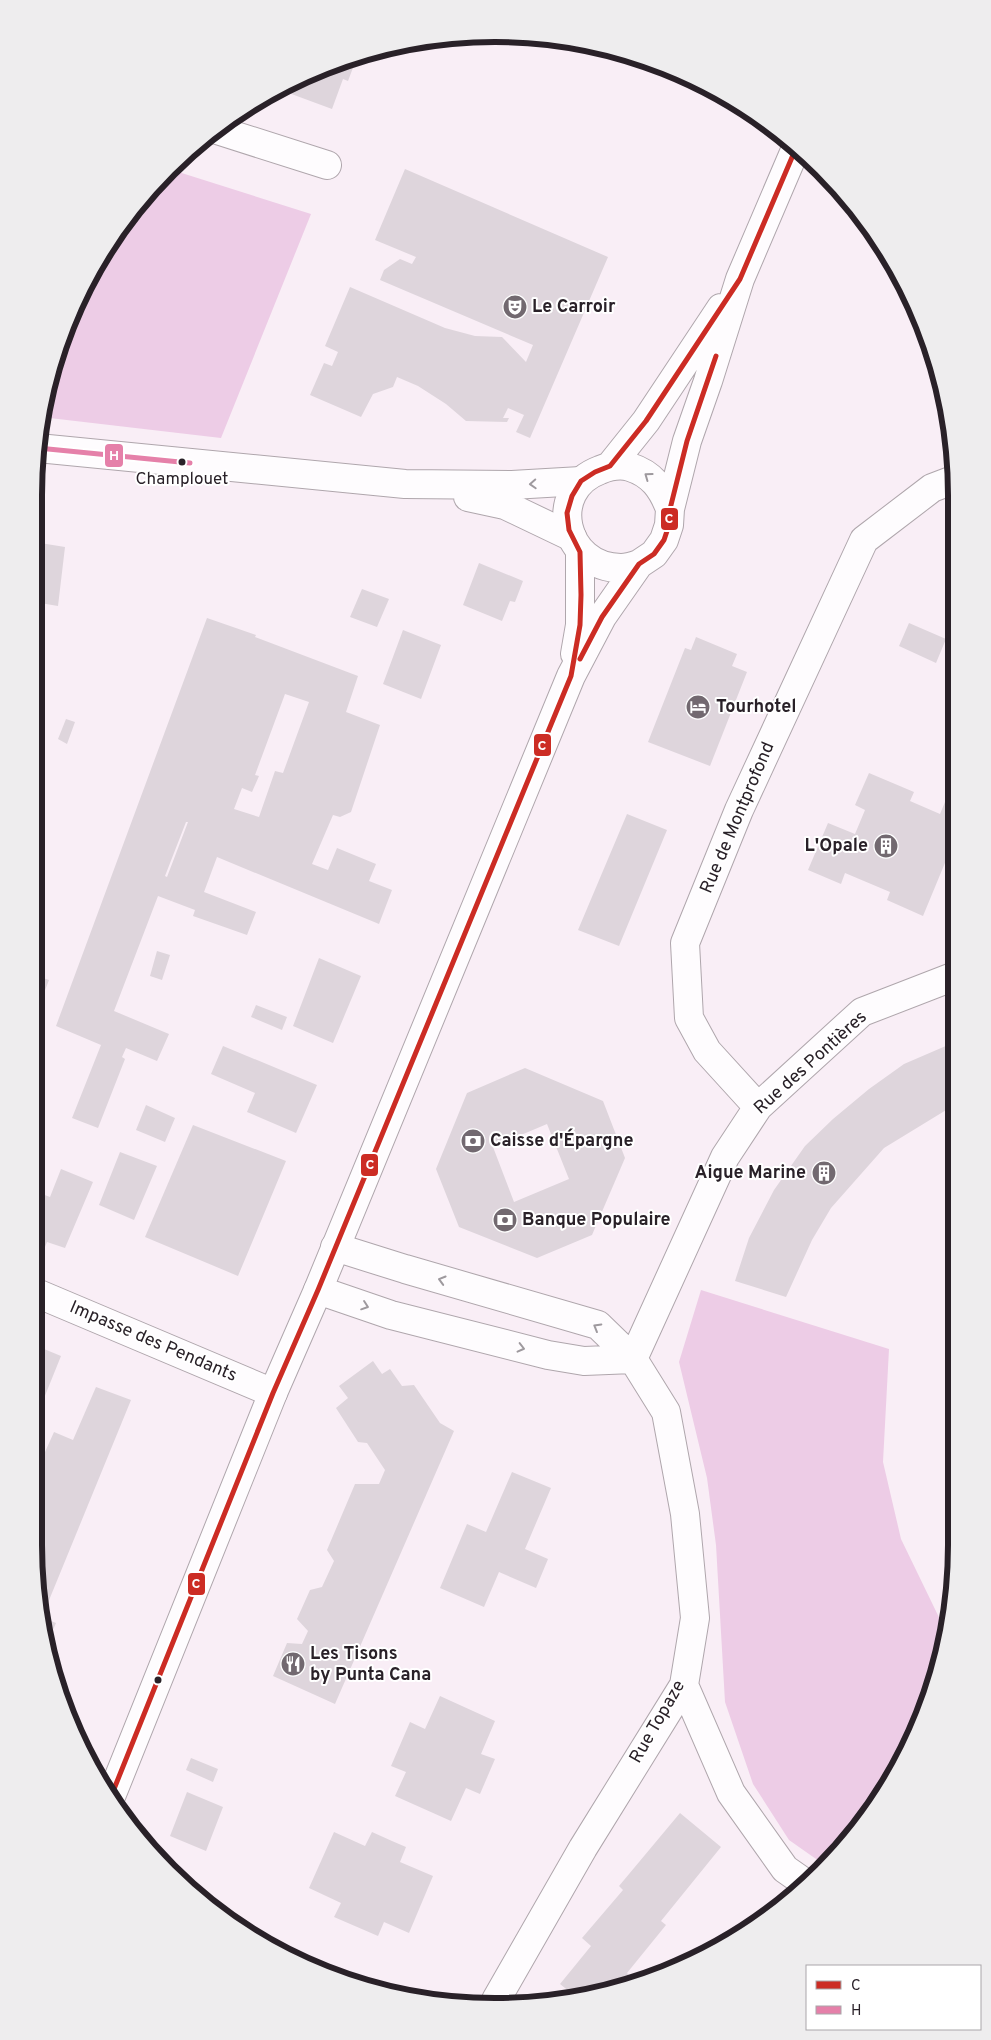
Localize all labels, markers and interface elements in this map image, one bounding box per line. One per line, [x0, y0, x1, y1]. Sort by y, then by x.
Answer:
theatre icon: Le Carroir [502, 294, 528, 320]
place label: Le Carroir [532, 296, 616, 319]
line badge: H [104, 443, 124, 468]
text: H [109, 448, 119, 465]
marker: Champlouet [177, 457, 187, 467]
place label: Champlouet [136, 469, 228, 491]
one-way arrow [644, 473, 654, 482]
one-way arrow [528, 478, 536, 489]
line badge: C [660, 507, 679, 531]
text: C [665, 511, 674, 528]
hotel icon: Tourhotel [685, 694, 711, 720]
place label: Tourhotel [716, 696, 797, 719]
line badge: C [533, 733, 552, 757]
text: C [538, 738, 547, 755]
street label: Rue de Montprofond [696, 739, 780, 897]
building icon: L'Opale [873, 833, 899, 859]
place label: L'Opale [805, 835, 868, 858]
street label: Rue des Pontières [750, 1006, 872, 1120]
bank icon: Caisse d'Épargne [460, 1128, 486, 1154]
place label: Caisse d'Épargne [490, 1128, 633, 1153]
line badge: C [360, 1153, 379, 1177]
text: C [366, 1157, 375, 1174]
building icon: Aigue Marine [811, 1160, 837, 1186]
place label: Aigue Marine [695, 1162, 806, 1185]
bank icon: Banque Populaire [492, 1207, 518, 1233]
place label: Banque Populaire [522, 1209, 671, 1232]
one-way arrow [438, 1275, 446, 1285]
street label: Impasse des Pendants [66, 1296, 240, 1388]
one-way arrow [360, 1300, 368, 1310]
one-way arrow [593, 1323, 602, 1333]
one-way arrow [517, 1343, 525, 1353]
line badge: C [187, 1572, 206, 1596]
text: C [192, 1576, 201, 1593]
place label: Les Tisons by Punta Cana [310, 1643, 431, 1687]
restaurant icon: Les Tisons by Punta Cana [280, 1651, 306, 1677]
unlabelled marker [153, 1675, 163, 1685]
street label: Rue Topaze [625, 1676, 691, 1768]
legend [806, 1965, 981, 2030]
text: C [851, 1977, 861, 1996]
text: H [851, 2002, 862, 2021]

